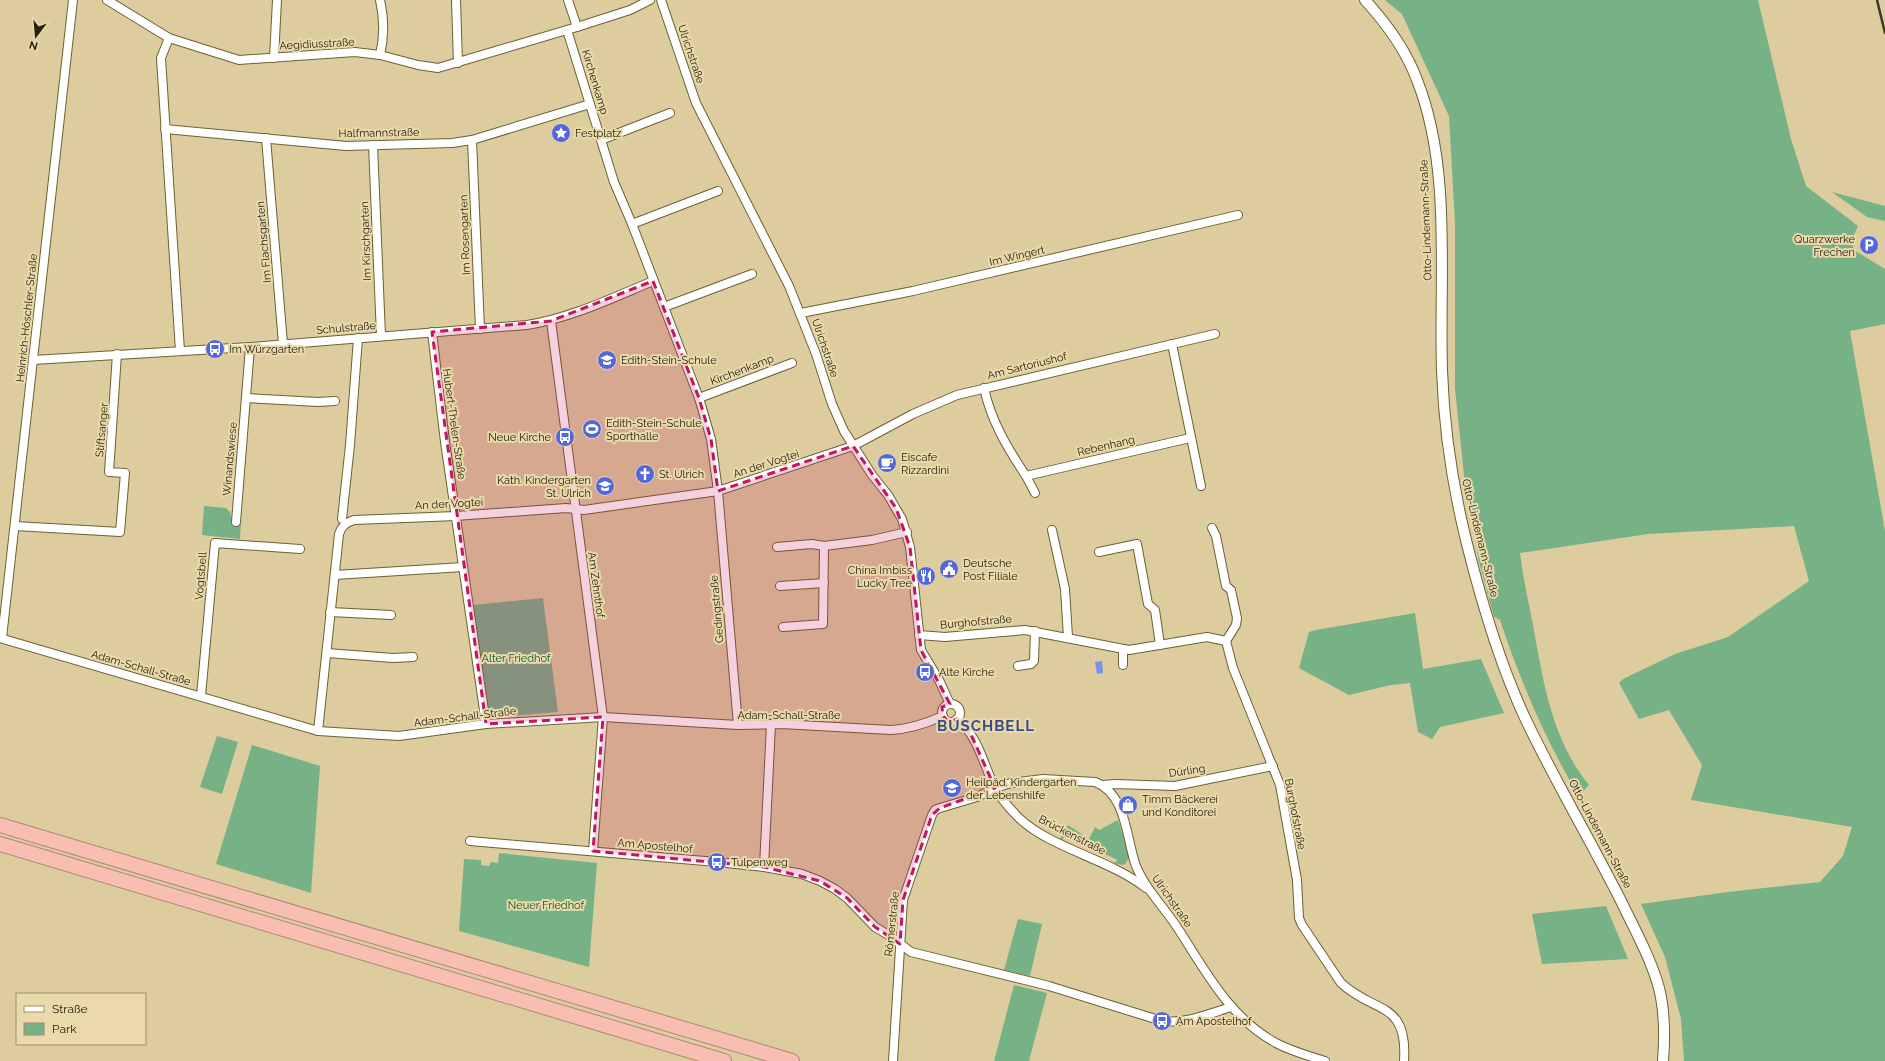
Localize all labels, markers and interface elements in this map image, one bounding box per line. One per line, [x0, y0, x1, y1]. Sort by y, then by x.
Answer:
north arrow [16, 16, 56, 56]
street label: Ulrichstraße [675, 23, 707, 86]
street label: Aegidiusstraße [279, 36, 356, 52]
text: N [28, 38, 39, 53]
street label: Kirchenkamp [579, 48, 611, 116]
place icon: Festplatz [550, 122, 572, 144]
street label: Halfmannstraße [338, 126, 420, 140]
place label: Festplatz [575, 127, 622, 140]
street label: Otto-Lindemann-Straße [1417, 159, 1435, 281]
street label: Im Rosengarten [457, 195, 473, 275]
street label: Im Flachsgarten [254, 201, 274, 283]
street label: Im Kirschgarten [358, 201, 374, 281]
place label: Quarzwerke Frechen [1794, 233, 1856, 259]
parking icon: Quarzwerke Frechen [1858, 234, 1880, 256]
street label: Im Wingert [988, 243, 1046, 269]
street label: Heinrich-Höschler-Straße [14, 253, 40, 383]
street label: Ulrichstraße [809, 317, 841, 380]
street label: Schulstraße [316, 319, 377, 337]
bus stop icon: Im Würzgarten [204, 338, 226, 360]
place label: Im Würzgarten [229, 343, 304, 356]
school or university icon: Edith-Stein-Schule [596, 349, 618, 371]
street label: Am Sartoriushof [986, 350, 1069, 382]
street label: Kirchenkamp [708, 352, 776, 388]
place label: Edith-Stein-Schule [621, 354, 717, 367]
street label: Hubert-Thelen-Straße [440, 368, 468, 481]
street label: Stiftsanger [93, 402, 111, 458]
place label: Edith-Stein-Schule Sporthalle [606, 417, 702, 443]
sports icon: Edith-Stein-Schule Sporthalle [581, 418, 603, 440]
street label: Winandswiese [220, 421, 240, 497]
bus stop icon: Neue Kirche [554, 426, 576, 448]
place label: Neue Kirche [488, 431, 552, 444]
street label: Rebenhang [1076, 433, 1136, 459]
street label: An der Vogtei [731, 447, 801, 481]
place label: Eiscafe Rizzardini [901, 451, 949, 477]
cafe icon: Eiscafe Rizzardini [876, 452, 898, 474]
church icon: St. Ulrich [634, 463, 656, 485]
place label: St. Ulrich [659, 468, 704, 481]
place label: Kath. Kindergarten St. Ulrich [497, 474, 591, 500]
school or university icon: Kath. Kindergarten St. Ulrich [594, 475, 616, 497]
street label: Otto-Lindemann-Straße [1459, 478, 1501, 599]
street label: An der Vogtei [414, 496, 484, 512]
street label: Vogtsbell [192, 551, 210, 601]
street label: Am Zehnthof [585, 551, 607, 619]
place label: Deutsche Post Filiale [963, 557, 1018, 583]
public building icon: Deutsche Post Filiale [938, 558, 960, 580]
place label: China Imbiss Lucky Tree [848, 564, 913, 590]
restaurant icon: China Imbiss Lucky Tree [915, 565, 937, 587]
street label: Gedingstraße [708, 574, 726, 644]
street label: Burghofstraße [939, 612, 1013, 632]
street label: Adam-Schall-Straße [90, 648, 193, 689]
park label: Alter Friedhof [482, 652, 551, 665]
bus stop icon: Alte Kirche [914, 661, 936, 683]
place label: Alte Kirche [939, 666, 995, 679]
street label: Adam-Schall-Straße [413, 704, 517, 730]
street label: Adam-Schall-Straße [737, 709, 841, 722]
district label: BUSCHBELL [937, 717, 1035, 735]
street label: Dürling [1168, 762, 1206, 780]
place label: Heilpäd. Kindergarten der Lebenshilfe [966, 776, 1076, 802]
school or university icon: Heilpäd. Kindergarten der Lebenshilfe [941, 777, 963, 799]
street label: Burghofstraße [1282, 777, 1308, 851]
street label: Otto-Lindemann-Straße [1566, 777, 1634, 891]
place label: Timm Bäckerei und Konditorei [1142, 793, 1218, 819]
shop icon: Timm Bäckerei und Konditorei [1117, 794, 1139, 816]
street label: Brückenstraße [1036, 813, 1108, 858]
street label: Am Apostelhof [617, 836, 694, 856]
bus stop icon: Tulpenweg [706, 851, 728, 873]
place label: Tulpenweg [731, 856, 788, 869]
street label: Ulrichstraße [1149, 872, 1195, 930]
street label: Römerstraße [882, 890, 902, 957]
park label: Neuer Friedhof [508, 899, 585, 912]
legend [16, 993, 146, 1045]
text: Straße [52, 1002, 88, 1016]
bus stop icon: Am Apostelhof [1151, 1010, 1173, 1032]
place label: Am Apostelhof [1176, 1015, 1252, 1028]
text: Park [52, 1022, 77, 1036]

